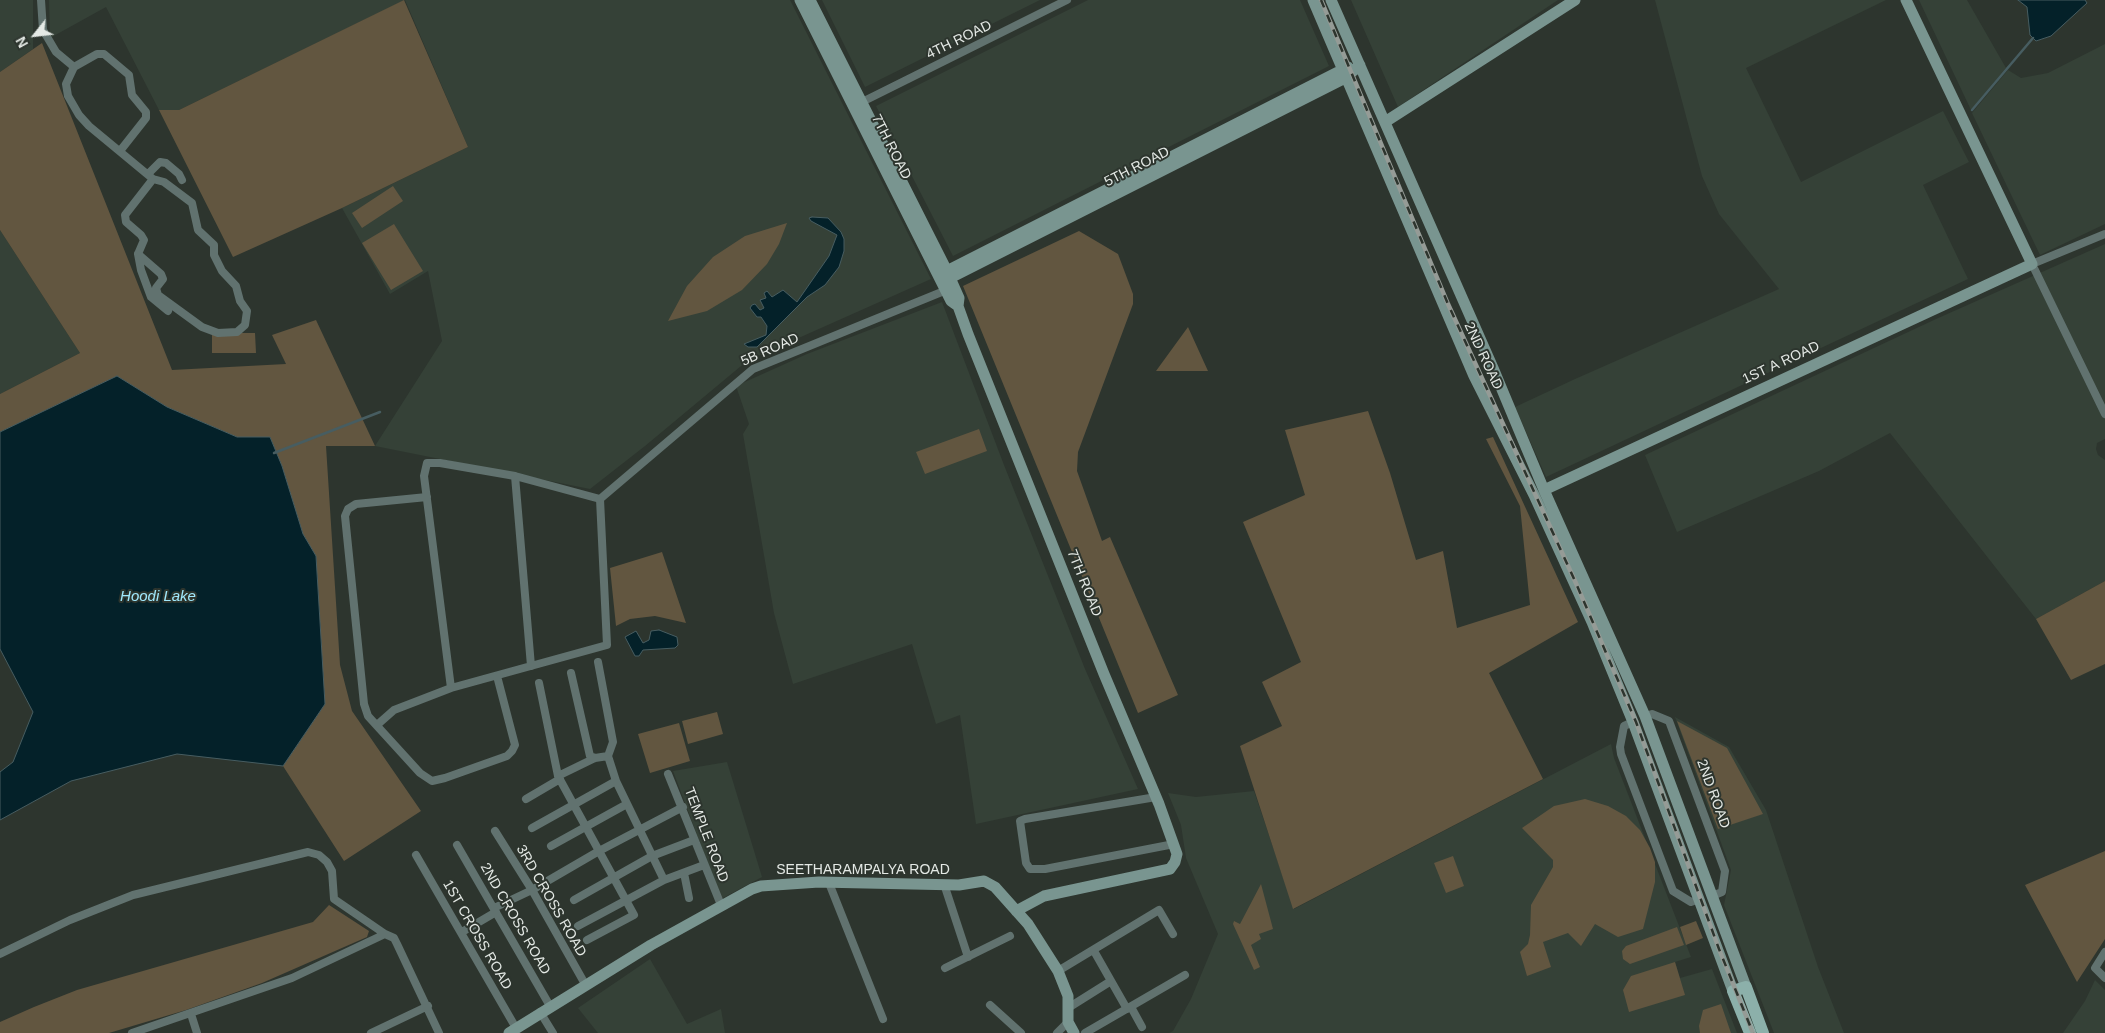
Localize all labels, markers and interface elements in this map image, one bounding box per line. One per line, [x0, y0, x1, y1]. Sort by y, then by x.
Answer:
north arrow [10, 10, 60, 60]
street label: 4TH ROAD [924, 17, 994, 63]
text: N [12, 34, 31, 51]
street label: 7TH ROAD [867, 112, 915, 182]
street label: 5TH ROAD [1102, 143, 1172, 191]
street label: 2ND ROAD [1460, 320, 1506, 392]
street label: 5B ROAD [739, 330, 801, 370]
street label: 1ST A ROAD [1740, 338, 1822, 388]
street label: 7TH ROAD [1063, 547, 1105, 619]
water label: Hoodi Lake [120, 588, 196, 606]
street label: 2ND ROAD [1693, 757, 1733, 831]
street label: TEMPLE ROAD [680, 785, 732, 885]
street label: 3RD CROSS ROAD [512, 842, 590, 960]
street label: 2ND CROSS ROAD [476, 860, 554, 978]
street label: SEETHARAMPALYA ROAD [776, 862, 950, 878]
street label: 1ST CROSS ROAD [439, 877, 515, 993]

